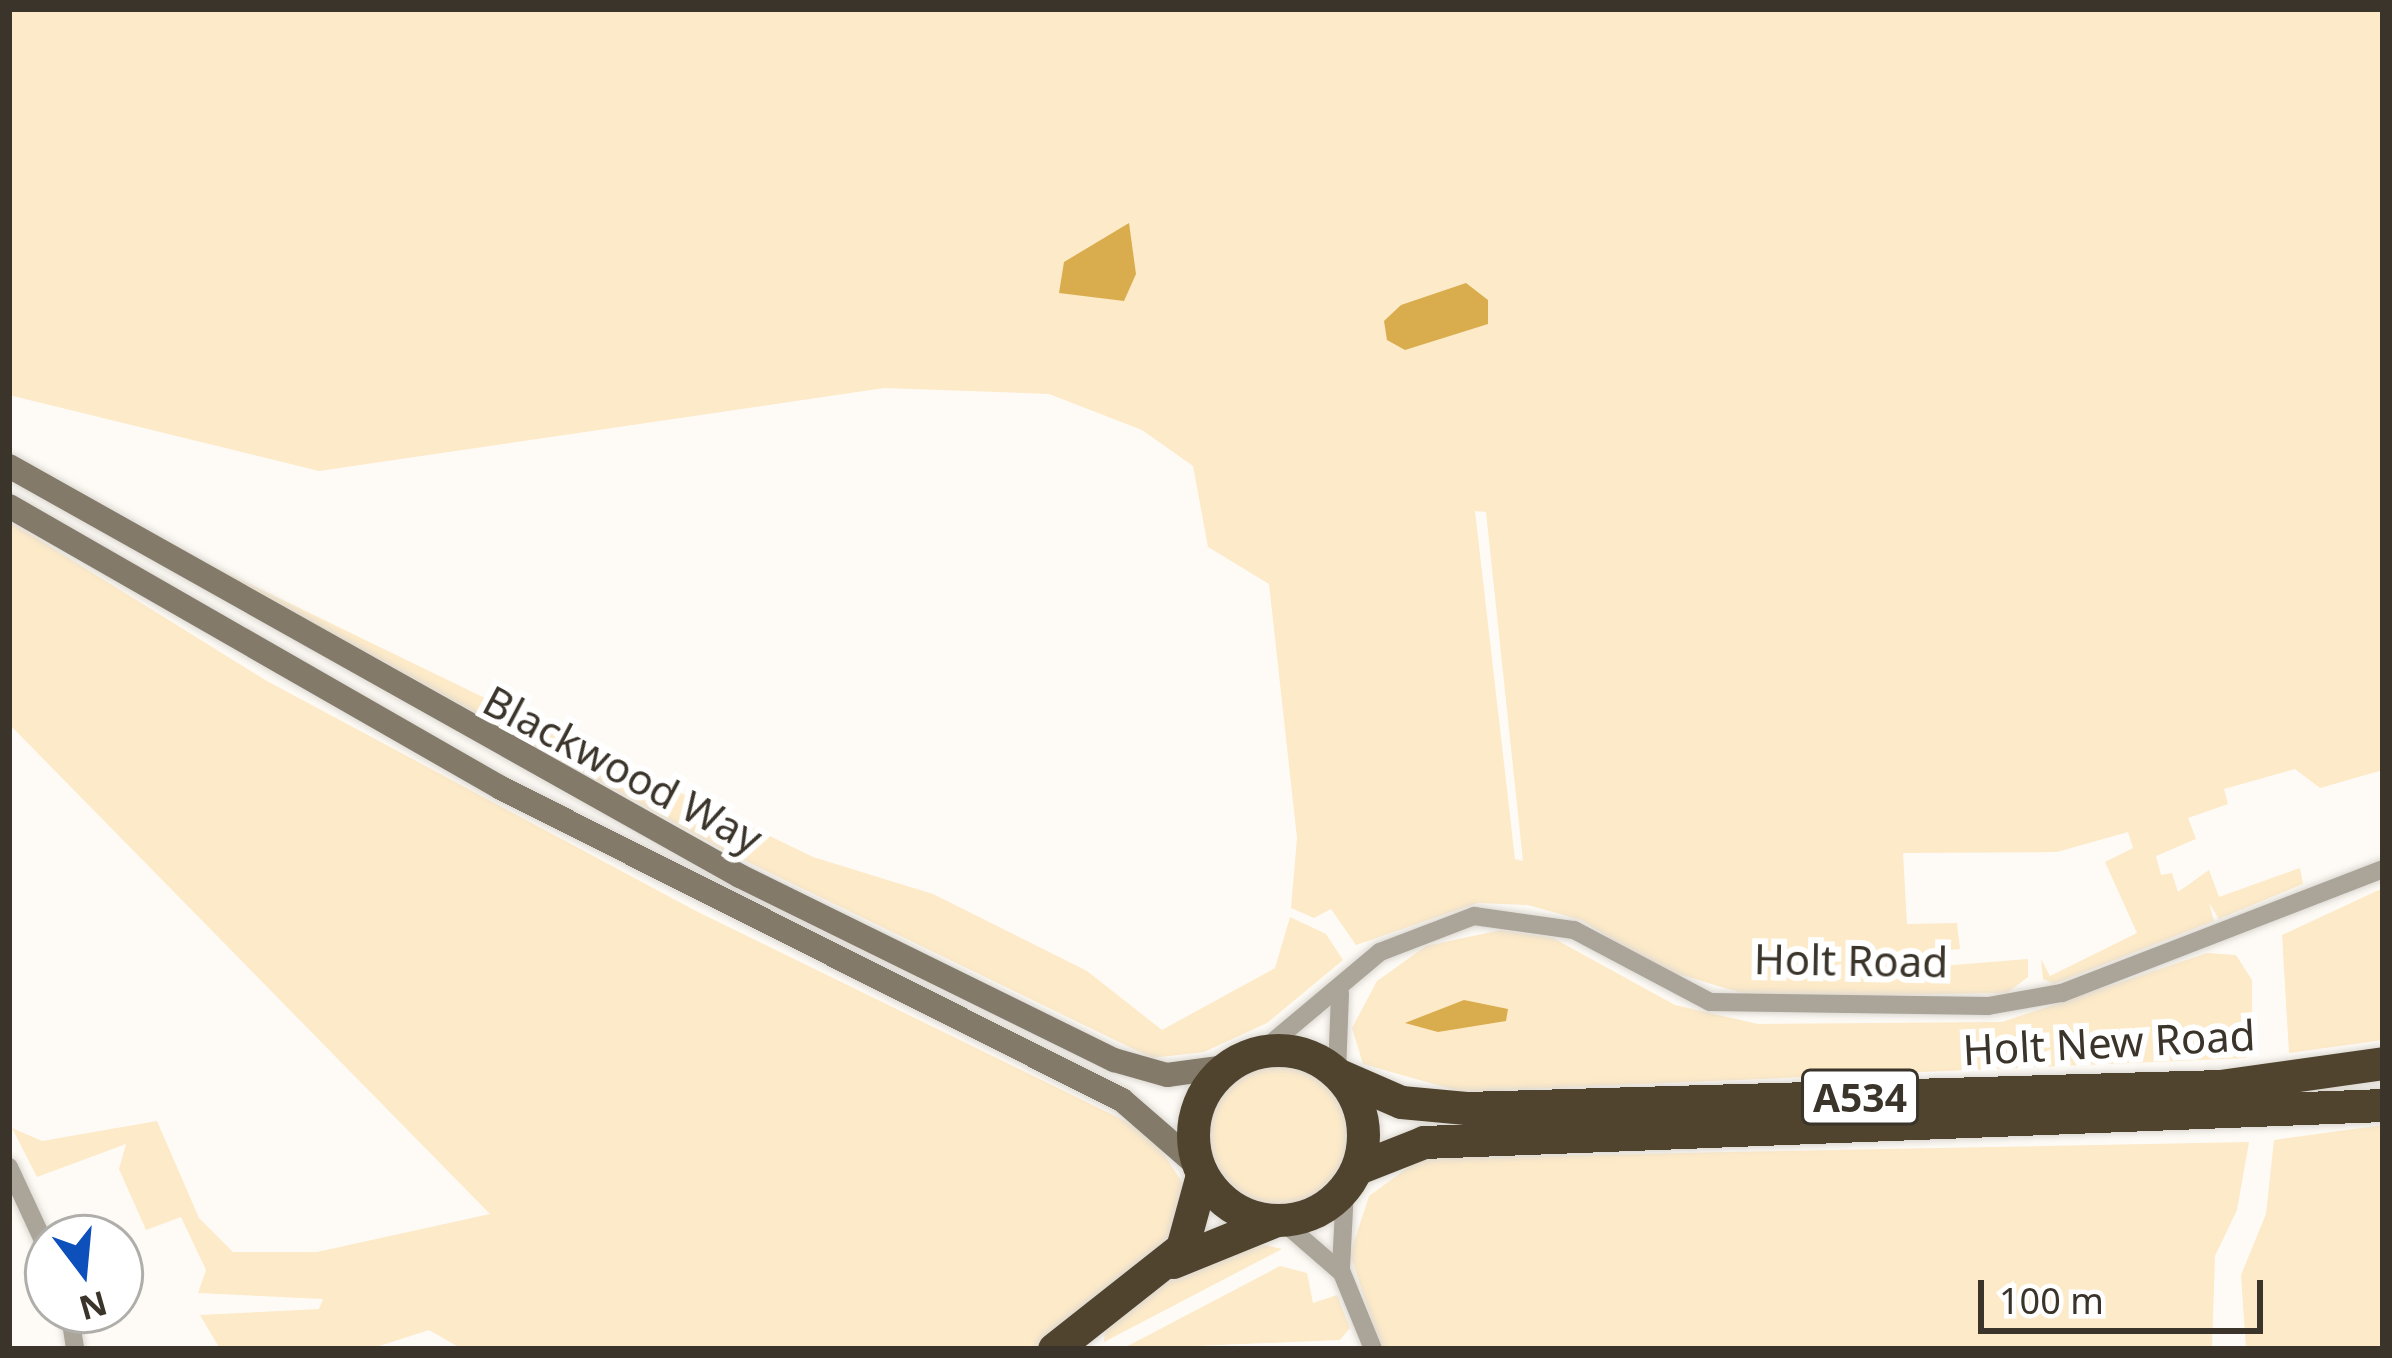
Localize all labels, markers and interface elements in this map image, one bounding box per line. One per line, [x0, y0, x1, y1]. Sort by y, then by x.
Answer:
street label: Blackwood Way [475, 674, 771, 864]
street label: Holt Road [1753, 933, 1949, 987]
street label: Holt New Road [1961, 1009, 2257, 1075]
road number: A534 [1800, 1064, 1920, 1130]
north arrow [24, 1214, 144, 1334]
scale bar [1984, 1256, 2269, 1330]
text: 100 m [1999, 1276, 2104, 1325]
text: N [74, 1281, 112, 1332]

